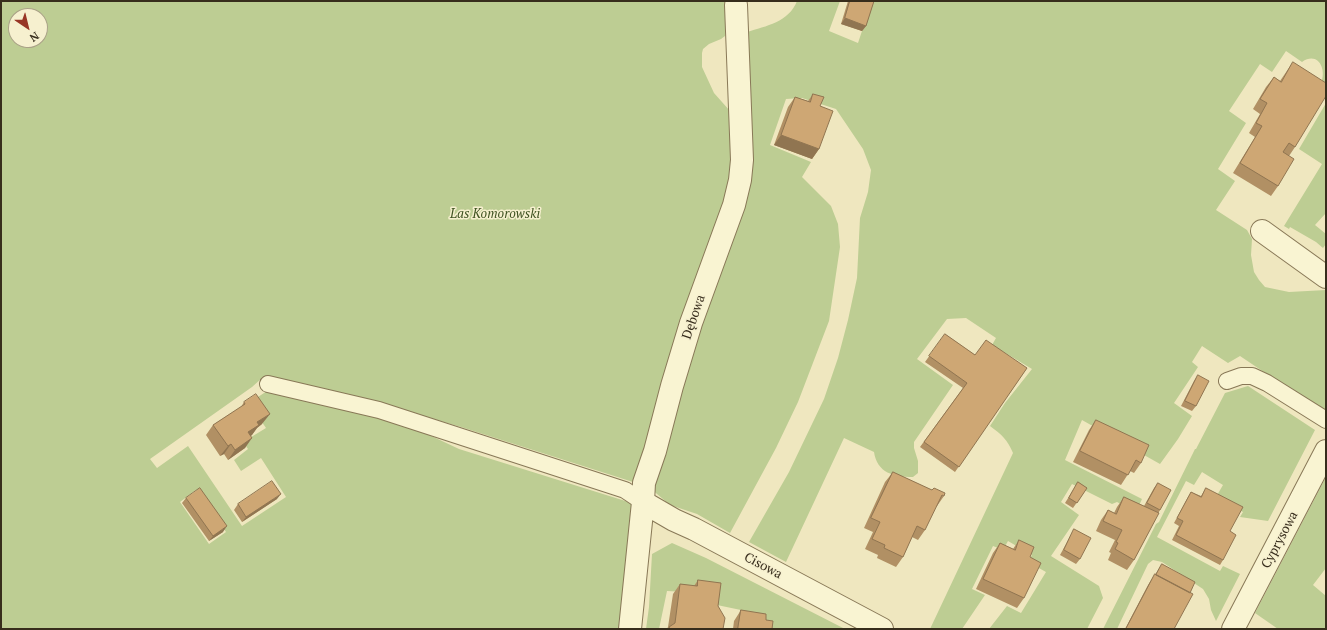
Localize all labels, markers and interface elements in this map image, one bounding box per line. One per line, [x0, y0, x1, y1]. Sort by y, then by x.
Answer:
north arrow [8, 8, 48, 48]
text: N [27, 29, 42, 45]
park label: Las Komorowski [450, 206, 540, 222]
street label: Dębowa [679, 293, 709, 341]
street label: Cyprysowa [1258, 509, 1302, 571]
street label: Cisowa [741, 549, 785, 583]

